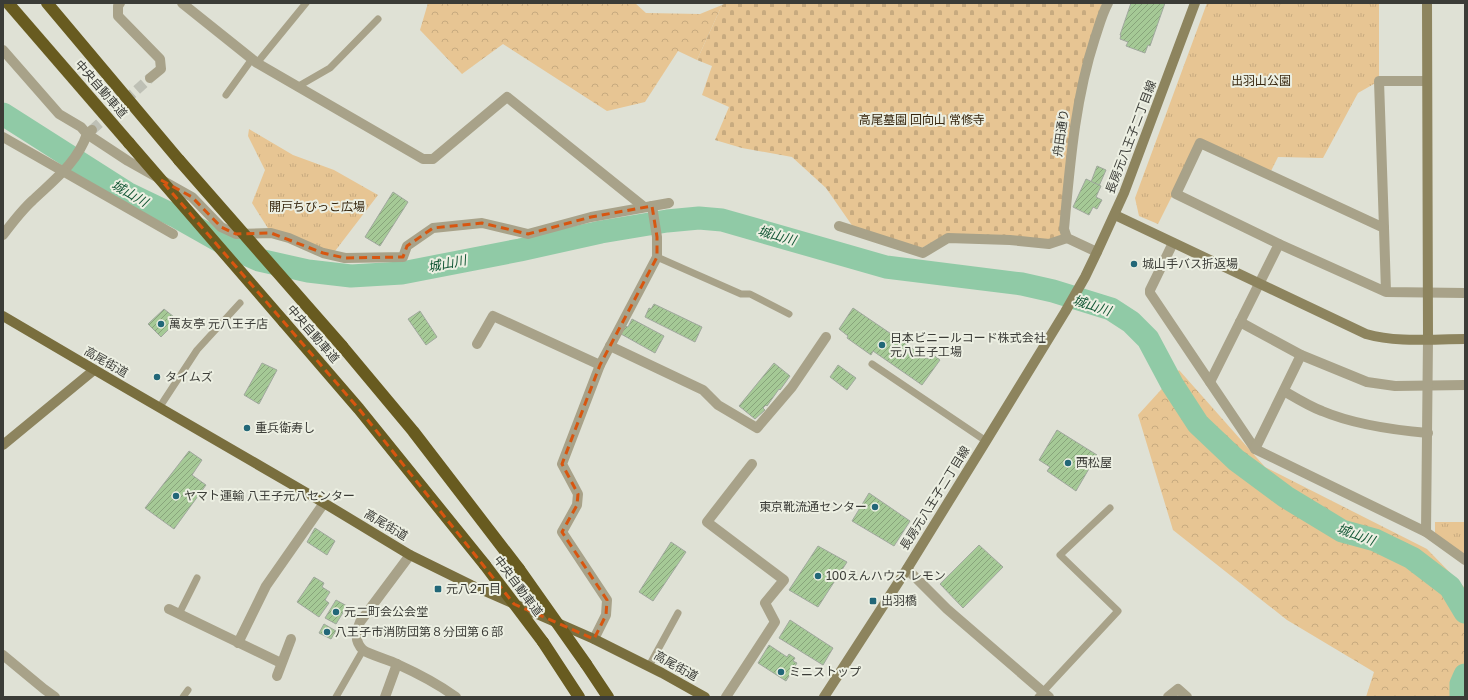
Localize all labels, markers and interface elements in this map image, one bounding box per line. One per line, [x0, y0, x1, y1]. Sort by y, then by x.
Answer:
street label: 中央自動車道 [72, 57, 131, 121]
park label: 出羽山公園 [1231, 73, 1291, 88]
street label: 長房元八王子二丁目線 [1102, 78, 1159, 196]
street label: 舟田通り [1050, 108, 1071, 158]
park label: 高尾墓園 回向山 常修寺 [859, 112, 985, 127]
water label: 城山川 [109, 176, 153, 211]
park label: 開戸ちびっこ広場 [269, 199, 365, 214]
water label: 城山川 [756, 222, 800, 249]
water label: 城山川 [426, 251, 470, 275]
place label: 城山手バス折返場 [1142, 256, 1238, 271]
marker: 城山手バス折返場 [1129, 259, 1139, 269]
water label: 城山川 [1071, 291, 1115, 319]
street label: 中央自動車道 [284, 302, 343, 366]
place label: 萬友亭 元八王子店 [169, 316, 268, 331]
marker: 萬友亭 元八王子店 [156, 319, 166, 329]
place label: 日本ビニールコード株式会社 元八王子工場 [890, 330, 1046, 359]
marker: 日本ビニールコード株式会社 元八王子工場 [877, 340, 887, 350]
street label: 高尾街道 [82, 343, 131, 380]
place label: タイムズ [165, 369, 213, 384]
marker: タイムズ [152, 372, 162, 382]
place label: 重兵衛寿し [255, 420, 315, 435]
marker: 重兵衛寿し [242, 423, 252, 433]
street label: 長房元八王子二丁目線 [896, 443, 973, 553]
place label: 西松屋 [1076, 455, 1112, 470]
marker: 西松屋 [1063, 458, 1073, 468]
place label: ヤマト運輸 八王子元八センター [184, 488, 355, 503]
marker: ヤマト運輸 八王子元八センター [171, 491, 181, 501]
place label: 東京靴流通センター [759, 499, 867, 514]
marker: 東京靴流通センター [870, 502, 880, 512]
street label: 高尾街道 [362, 506, 411, 543]
water label: 城山川 [1335, 520, 1379, 549]
street label: 中央自動車道 [491, 552, 546, 619]
place label: 100えんハウス レモン [826, 568, 946, 583]
marker: 100えんハウス レモン [813, 571, 823, 581]
place label: 元八2丁目 [446, 581, 501, 596]
marker: 元八2丁目 [433, 584, 443, 594]
place label: 出羽橋 [881, 593, 917, 608]
marker: 出羽橋 [868, 596, 878, 606]
place label: 元二町会公会堂 [344, 604, 428, 619]
marker: 元二町会公会堂 [331, 607, 341, 617]
place label: 八王子市消防団第８分団第６部 [335, 624, 503, 639]
marker: 八王子市消防団第８分団第６部 [322, 627, 332, 637]
street label: 高尾街道 [652, 647, 701, 684]
place label: ミニストップ [789, 664, 861, 679]
marker: ミニストップ [776, 667, 786, 677]

